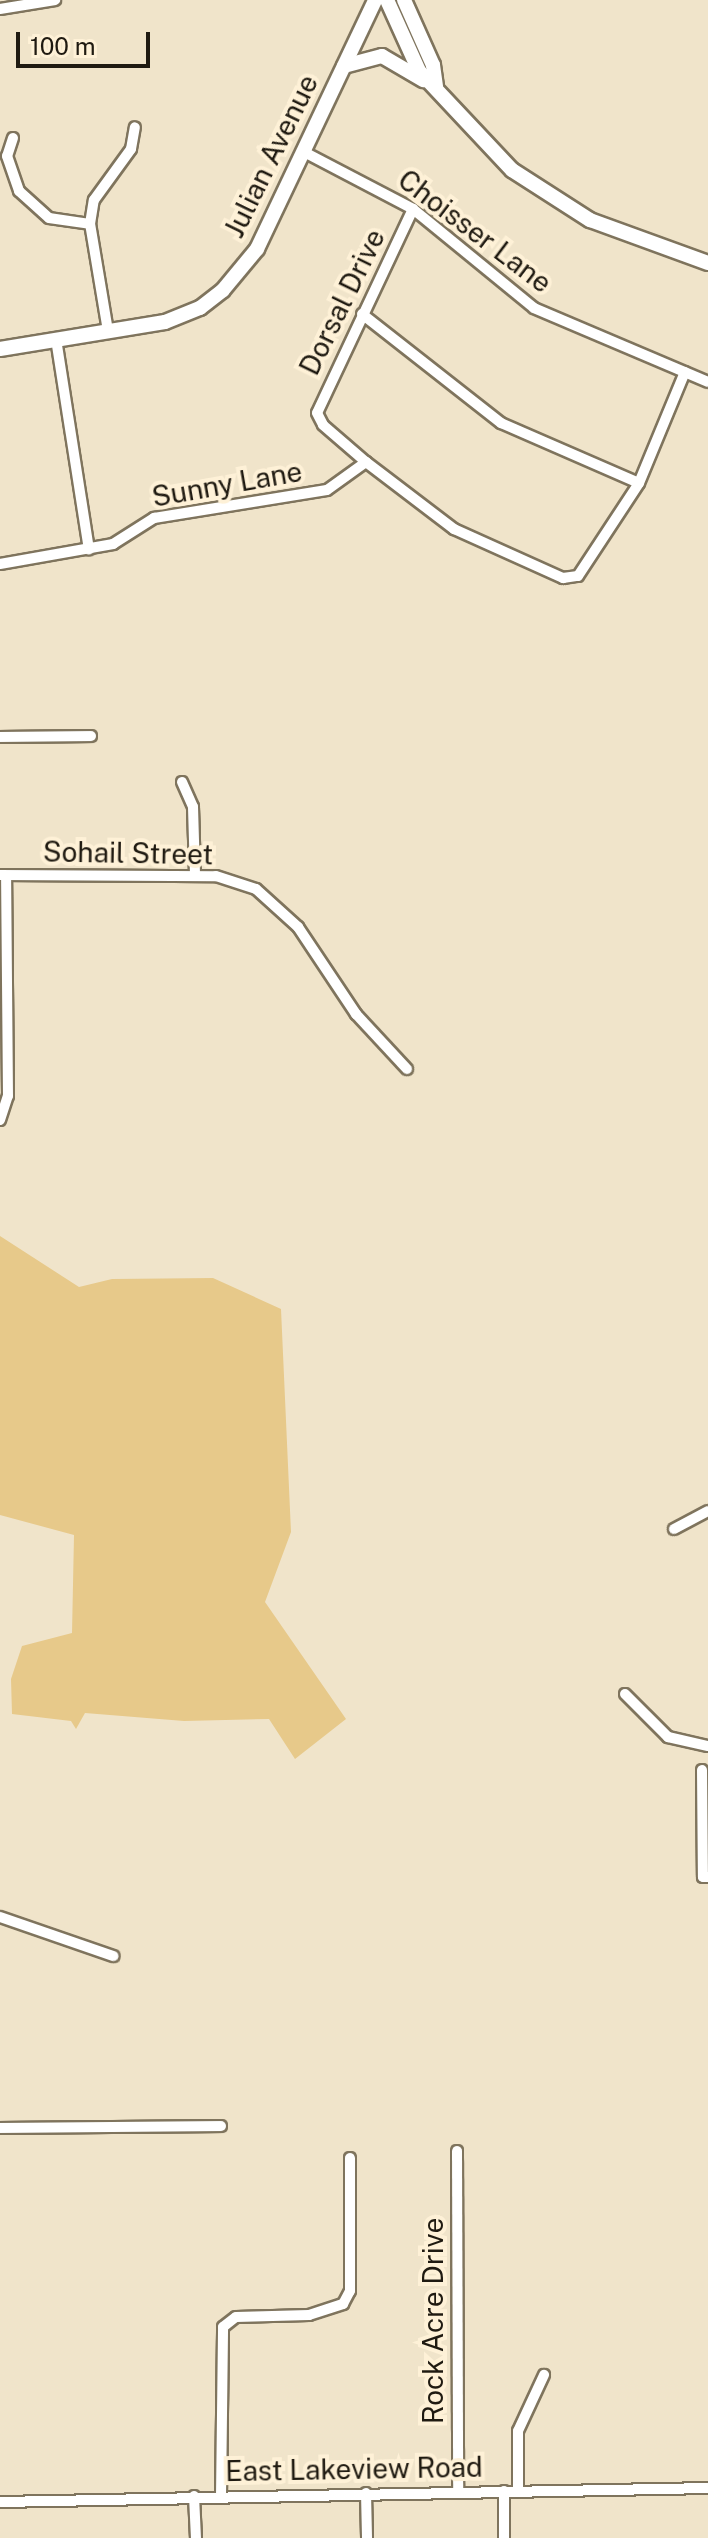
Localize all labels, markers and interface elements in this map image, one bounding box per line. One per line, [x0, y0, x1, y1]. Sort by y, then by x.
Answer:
scale bar [20, 16, 154, 66]
text: 100 m [30, 32, 96, 60]
street label: Julian Avenue [217, 69, 325, 243]
street label: Choisser Lane [392, 162, 558, 300]
street label: Dorsal Drive [292, 224, 392, 380]
street label: Sunny Lane [149, 454, 305, 514]
street label: Sohail Street [43, 835, 213, 871]
street label: Rock Acre Drive [416, 2218, 450, 2424]
street label: East Lakeview Road [225, 2450, 483, 2488]

